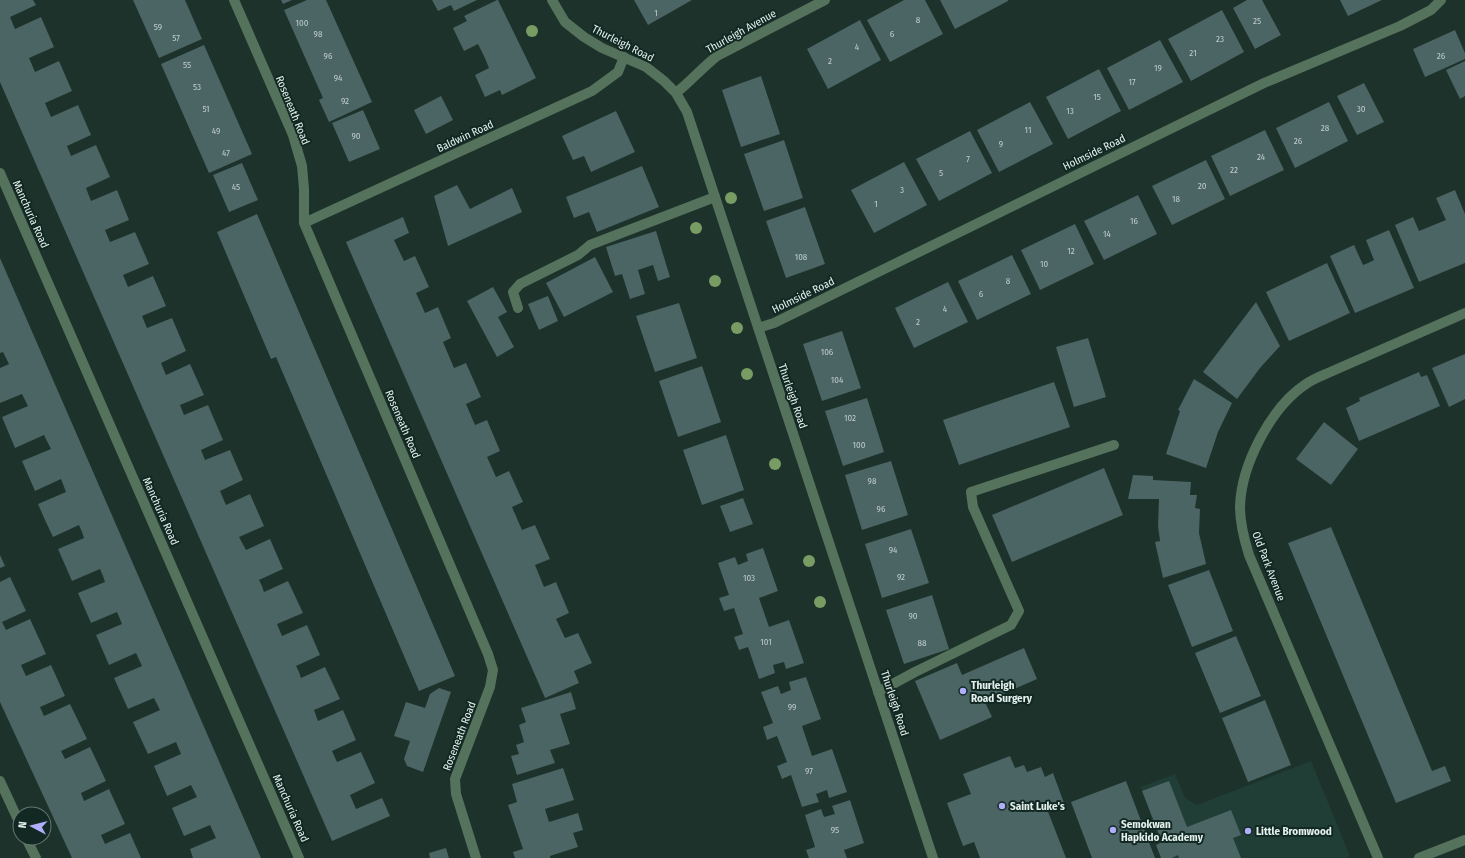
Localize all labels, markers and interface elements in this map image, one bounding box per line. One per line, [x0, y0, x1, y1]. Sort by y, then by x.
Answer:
street label: Thurleigh Avenue [704, 7, 779, 56]
house number: 1 [654, 8, 658, 18]
house number: 8 [916, 15, 921, 25]
house number: 25 [1253, 16, 1261, 26]
house number: 100 [296, 18, 309, 28]
house number: 59 [154, 22, 162, 32]
street label: Thurleigh Road [590, 22, 656, 65]
house number: 98 [314, 29, 323, 39]
house number: 6 [890, 29, 895, 39]
house number: 57 [172, 33, 180, 43]
house number: 23 [1216, 34, 1224, 44]
house number: 4 [855, 42, 860, 52]
house number: 21 [1189, 48, 1197, 58]
house number: 96 [324, 51, 333, 61]
house number: 26 [1437, 51, 1446, 61]
house number: 2 [828, 56, 832, 66]
house number: 55 [183, 60, 191, 70]
house number: 19 [1154, 63, 1162, 73]
house number: 94 [334, 73, 343, 83]
street label: Roseneath Road [273, 74, 312, 146]
house number: 17 [1128, 77, 1136, 87]
house number: 53 [193, 82, 201, 92]
house number: 15 [1093, 92, 1101, 102]
house number: 92 [341, 96, 349, 106]
house number: 51 [202, 104, 210, 114]
house number: 30 [1357, 104, 1366, 114]
house number: 13 [1066, 106, 1074, 116]
street label: Baldwin Road [435, 118, 496, 155]
house number: 28 [1321, 123, 1330, 133]
house number: 11 [1025, 125, 1031, 135]
house number: 49 [212, 126, 220, 136]
house number: 90 [351, 131, 361, 141]
street label: Holmside Road [1061, 132, 1128, 173]
house number: 26 [1294, 136, 1303, 146]
house number: 9 [999, 139, 1003, 149]
house number: 47 [222, 148, 230, 158]
house number: 24 [1257, 152, 1266, 162]
house number: 7 [966, 154, 970, 164]
house number: 22 [1230, 165, 1238, 175]
house number: 5 [939, 168, 943, 178]
street label: Manchuria Road [10, 178, 51, 250]
house number: 20 [1198, 181, 1207, 191]
house number: 45 [232, 182, 240, 192]
house number: 3 [900, 185, 904, 195]
house number: 18 [1172, 194, 1181, 204]
house number: 1 [874, 199, 878, 209]
house number: 16 [1130, 216, 1139, 226]
house number: 14 [1103, 229, 1112, 239]
house number: 12 [1067, 246, 1075, 256]
house number: 108 [795, 252, 808, 262]
house number: 10 [1040, 259, 1048, 269]
street label: Holmside Road [770, 275, 837, 316]
house number: 8 [1006, 276, 1011, 286]
house number: 6 [979, 289, 984, 299]
house number: 4 [943, 304, 948, 314]
house number: 2 [916, 317, 920, 327]
house number: 106 [821, 347, 834, 357]
street label: Thurleigh Road [775, 362, 810, 430]
house number: 104 [831, 375, 844, 385]
street label: Roseneath Road [382, 388, 423, 460]
house number: 102 [844, 413, 856, 423]
house number: 100 [853, 440, 866, 450]
street label: Manchuria Road [140, 475, 181, 547]
house number: 98 [868, 476, 877, 486]
house number: 96 [877, 504, 886, 514]
street label: Old Park Avenue [1249, 530, 1288, 603]
house number: 94 [889, 545, 898, 555]
house number: 92 [897, 572, 905, 582]
house number: 103 [743, 573, 755, 583]
house number: 90 [908, 611, 918, 621]
house number: 101 [760, 637, 772, 647]
house number: 88 [917, 638, 927, 648]
street label: Thurleigh Road [878, 669, 911, 737]
place label: Thurleigh Road Surgery [971, 679, 1033, 705]
marker: Thurleigh Road Surgery [958, 686, 968, 696]
street label: Roseneath Road [440, 700, 479, 773]
house number: 99 [788, 702, 796, 712]
house number: 97 [805, 766, 813, 776]
street label: Manchuria Road [270, 772, 311, 844]
place label: Saint Luke's [1010, 800, 1065, 813]
marker: Saint Luke's [997, 801, 1007, 811]
north arrow [12, 806, 52, 846]
place label: Semokwan Hapkido Academy [1121, 818, 1204, 844]
text: N [16, 821, 29, 829]
house number: 95 [831, 825, 839, 835]
marker: Semokwan Hapkido Academy [1108, 825, 1118, 835]
place label: Little Bromwood [1256, 825, 1332, 838]
marker: Little Bromwood [1243, 826, 1253, 836]

